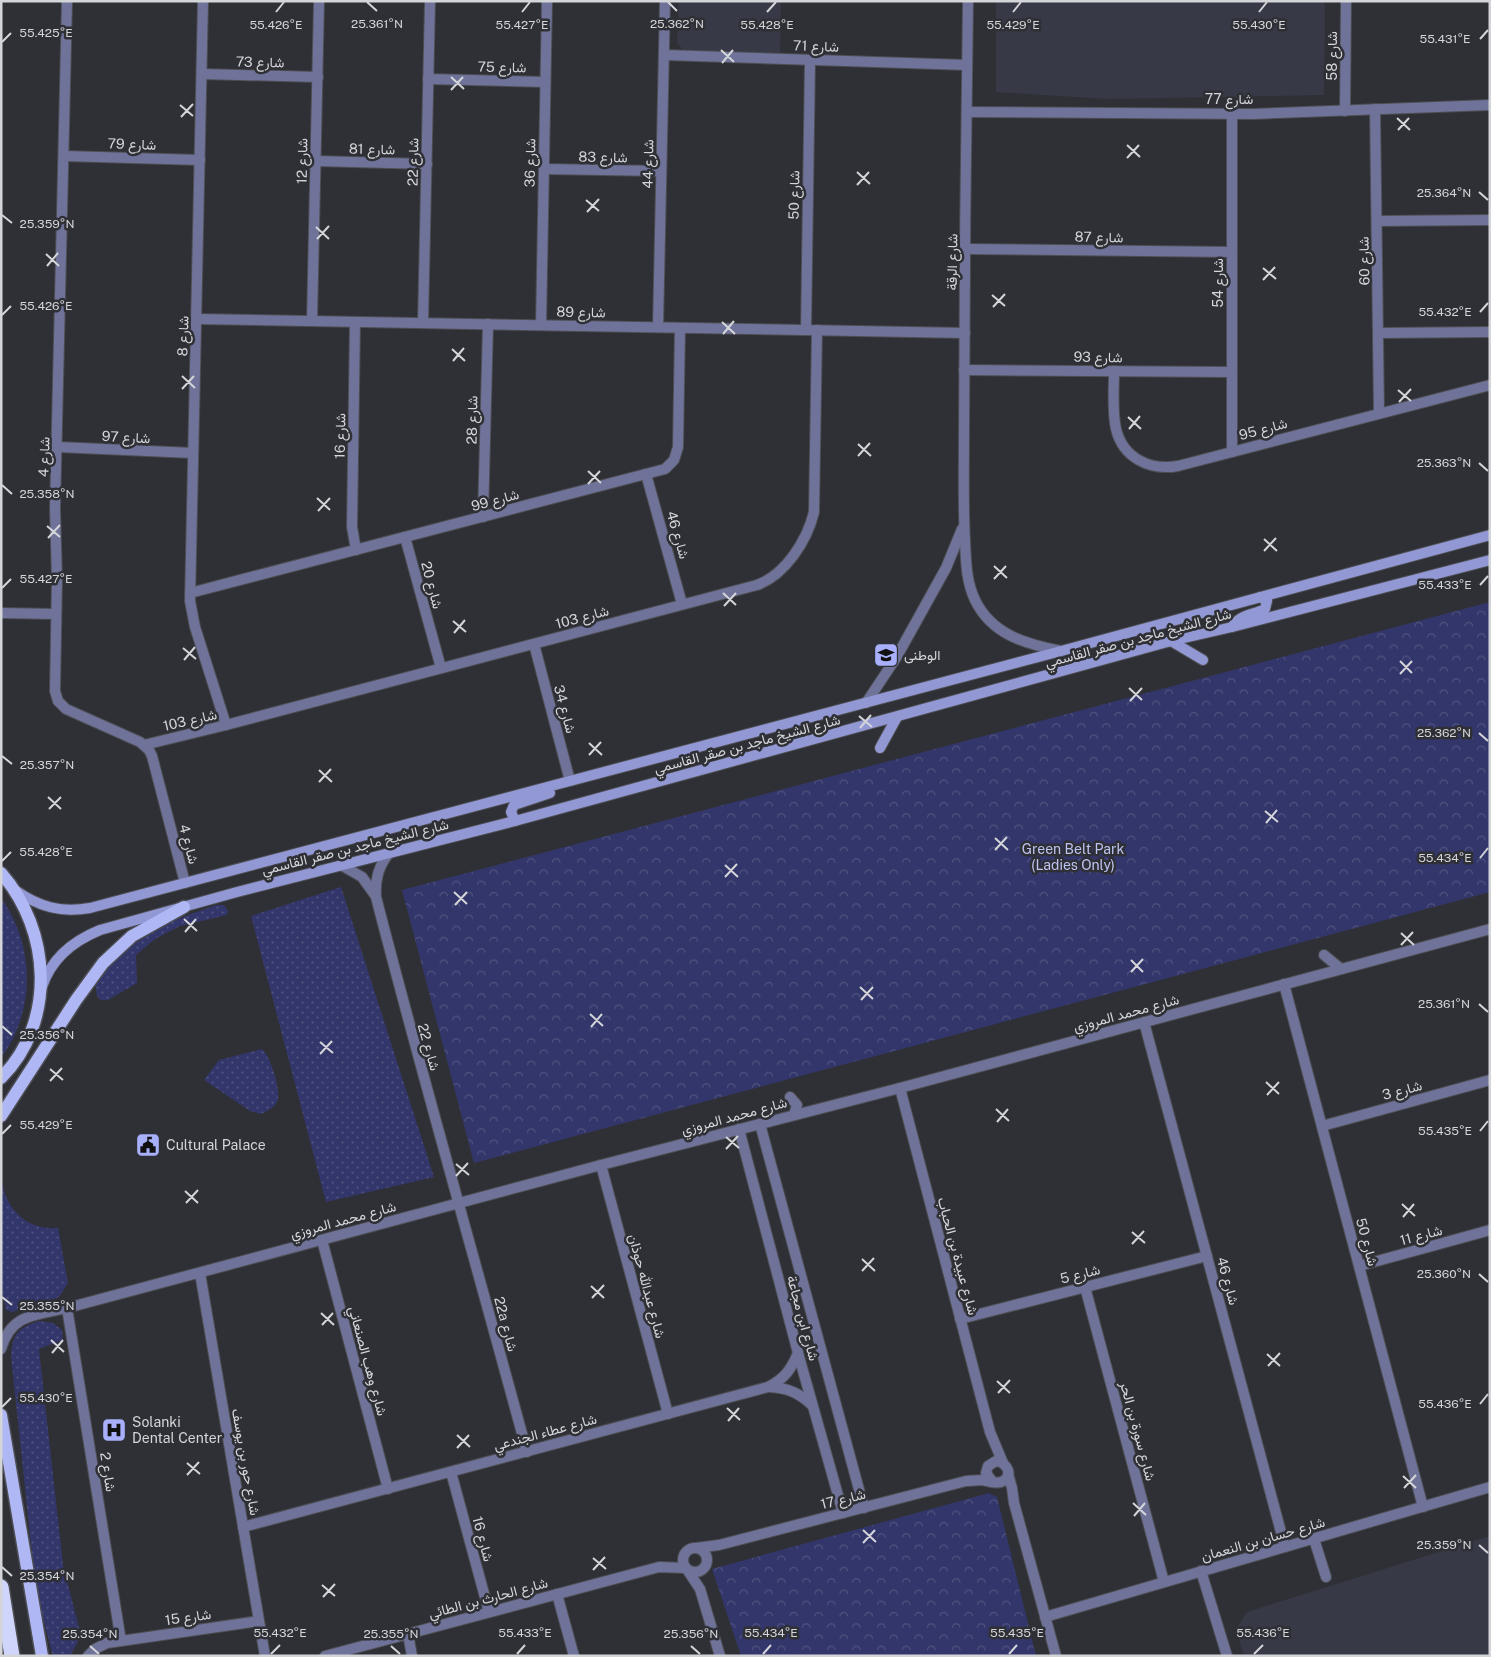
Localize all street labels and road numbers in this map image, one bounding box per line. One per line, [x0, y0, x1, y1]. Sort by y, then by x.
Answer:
street label: شارع 58 [1324, 31, 1343, 81]
street label: شارع 71 [793, 37, 839, 58]
street label: شارع 73 [236, 54, 284, 73]
street label: شارع 75 [477, 59, 527, 78]
street label: شارع 77 [1205, 91, 1253, 110]
street label: شارع 79 [107, 135, 156, 156]
street label: شارع 12 [294, 138, 313, 184]
street label: شارع 22 [405, 138, 424, 186]
street label: شارع 36 [522, 138, 541, 188]
street label: شارع 44 [640, 139, 659, 189]
street label: شارع 81 [349, 141, 395, 160]
street label: شارع 83 [578, 149, 628, 168]
street label: شارع 50 [786, 170, 805, 220]
street label: شارع 87 [1074, 229, 1124, 248]
street label: شارع الرقة [944, 233, 963, 291]
street label: شارع 60 [1356, 236, 1375, 286]
street label: شارع 54 [1210, 258, 1229, 308]
street label: شارع 89 [556, 304, 606, 323]
street label: شارع 8 [174, 315, 195, 357]
street label: شارع 93 [1073, 349, 1123, 368]
street label: شارع 28 [464, 395, 483, 445]
street label: شارع 16 [332, 413, 351, 459]
street label: شارع 95 [1237, 415, 1290, 446]
street label: شارع 97 [101, 428, 151, 449]
street label: شارع 4 [35, 437, 56, 478]
street label: شارع 99 [469, 486, 521, 517]
street label: شارع 46 [661, 509, 692, 562]
street label: شارع 20 [415, 560, 446, 611]
street label: شارع 103 [554, 602, 611, 635]
street label: شارع الشيخ ماجد بن صقر القاسمي [1043, 605, 1234, 674]
street label: شارع 34 [548, 683, 579, 736]
street label: شارع 103 [162, 706, 219, 737]
street label: شارع الشيخ ماجد بن صقر القاسمي [652, 711, 843, 780]
street label: شارع الشيخ ماجد بن صقر القاسمي [260, 816, 451, 882]
street label: شارع 4 [173, 822, 202, 866]
street label: شارع محمد المروزي [1071, 991, 1182, 1039]
street label: شارع 22 [412, 1022, 443, 1073]
street label: شارع 3 [1380, 1077, 1424, 1106]
street label: شارع محمد المروزي [679, 1094, 790, 1142]
street label: شارع عبيدة بن الحباب [932, 1195, 981, 1317]
street label: شارع محمد المروزي [288, 1198, 399, 1246]
street label: شارع 50 [1350, 1216, 1381, 1269]
street label: شارع 11 [1398, 1222, 1445, 1251]
street label: شارع عبدالله حوذان [622, 1232, 669, 1341]
street label: شارع 46 [1211, 1255, 1242, 1308]
street label: شارع 5 [1058, 1261, 1102, 1290]
street label: شارع ابن مجاعة [781, 1274, 822, 1363]
street label: 22a شارع [488, 1295, 521, 1354]
street label: شارع وهب الصنعاني [342, 1304, 390, 1419]
street label: شارع سورة بن الحر [1114, 1379, 1159, 1483]
street label: شارع حور بن يوسف [226, 1407, 263, 1517]
street label: شارع عطاء الجندعي [492, 1411, 600, 1457]
street label: شارع 2 [94, 1451, 119, 1493]
street label: شارع 17 [819, 1486, 868, 1515]
street label: شارع حسان بن النعمان [1199, 1514, 1328, 1567]
street label: شارع 16 [466, 1515, 497, 1564]
street label: شارع الحارث بن الطائي [427, 1574, 550, 1625]
street label: شارع 15 [164, 1606, 212, 1631]

